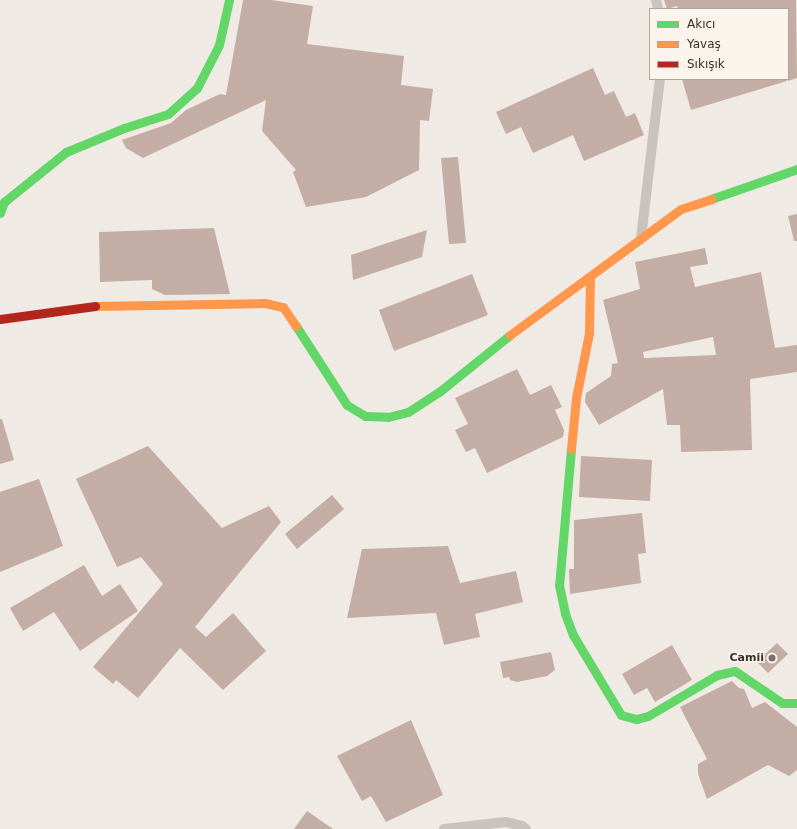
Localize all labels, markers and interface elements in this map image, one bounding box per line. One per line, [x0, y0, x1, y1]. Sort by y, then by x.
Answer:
legend [649, 8, 789, 80]
text: Akıcı [687, 17, 715, 31]
text: Yavaş [687, 37, 721, 51]
text: Sıkışık [687, 57, 725, 71]
place label: Camii [730, 651, 764, 665]
marker: Camii [767, 653, 777, 663]

